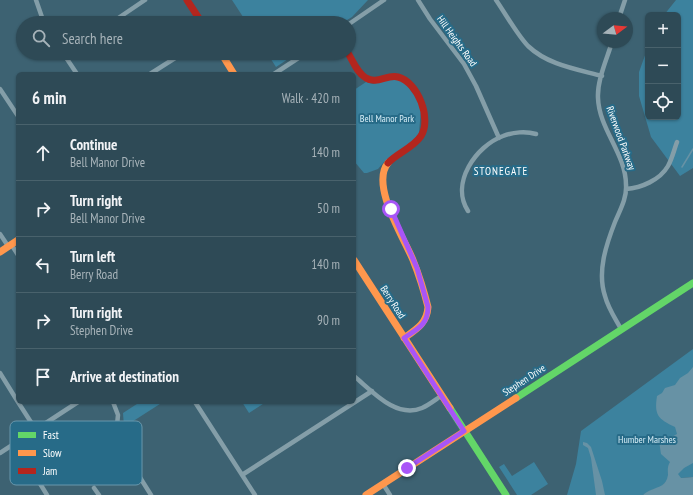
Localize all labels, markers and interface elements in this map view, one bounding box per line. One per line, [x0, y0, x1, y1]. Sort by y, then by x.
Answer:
north arrow [597, 12, 633, 48]
map controls [645, 12, 681, 120]
button: + [645, 12, 681, 48]
street label: Hill Heights Road [434, 13, 480, 69]
search box [16, 16, 356, 60]
icon: search [30, 27, 52, 49]
text: Search here [62, 29, 123, 48]
button: − [645, 48, 681, 84]
button: locate [645, 84, 681, 120]
text: 6 min [32, 87, 66, 109]
text: Walk · 420 m [282, 90, 340, 107]
street label: Riverwood Parkway [603, 104, 639, 172]
park label: Bell Manor Park [360, 112, 414, 125]
text: Continue [70, 135, 117, 154]
icon: ahead [32, 142, 54, 164]
text: 140 m [311, 144, 340, 161]
text: Bell Manor Drive [70, 154, 145, 171]
district label: STONEGATE [474, 164, 528, 178]
text: Turn right [70, 191, 122, 210]
icon: right [32, 198, 54, 220]
text: 50 m [317, 200, 340, 217]
route start [382, 200, 400, 218]
text: Bell Manor Drive [70, 210, 145, 227]
text: Turn left [70, 247, 115, 266]
icon: left [32, 254, 54, 276]
text: 140 m [311, 256, 340, 273]
text: Berry Road [70, 266, 118, 283]
street label: Berry Road [377, 283, 409, 321]
text: Turn right [70, 303, 122, 322]
icon: right [32, 310, 54, 332]
text: 90 m [317, 312, 340, 329]
text: Stephen Drive [70, 322, 133, 339]
street label: Stephen Drive [500, 361, 548, 399]
icon: arrive [32, 366, 54, 388]
text: Arrive at destination [70, 367, 179, 386]
legend [10, 421, 142, 485]
text: Fast [43, 428, 59, 442]
park label: Humber Marshes [618, 433, 677, 446]
text: Slow [43, 446, 62, 460]
route end [398, 459, 416, 477]
text: Jam [42, 464, 57, 478]

